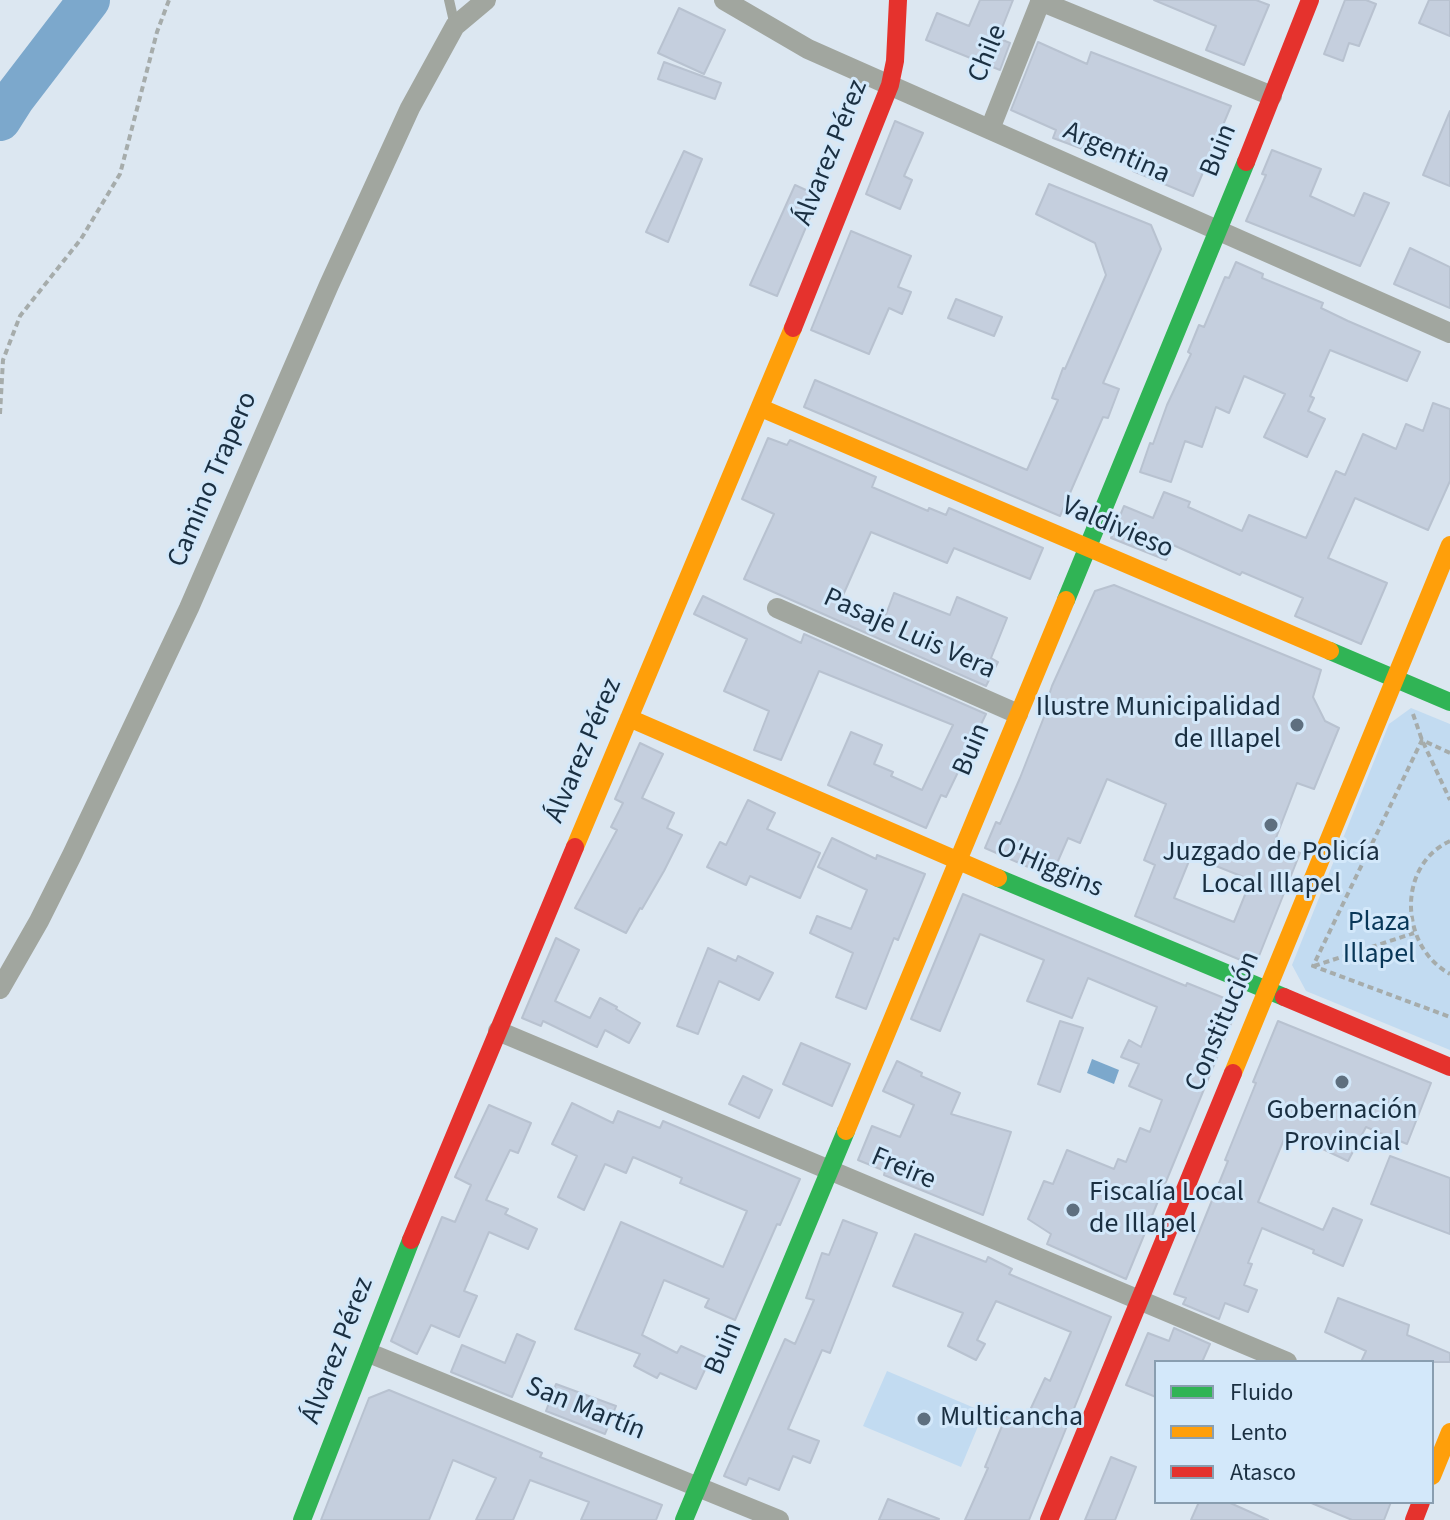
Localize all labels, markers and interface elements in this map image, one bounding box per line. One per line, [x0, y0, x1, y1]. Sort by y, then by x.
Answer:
street label: Chile [962, 20, 1016, 88]
street label: Álvarez Pérez [788, 75, 876, 231]
street label: Argentina [1057, 116, 1175, 192]
street label: Buin [1194, 120, 1246, 182]
street label: Camino Trapero [162, 387, 266, 573]
street label: Valdivieso [1056, 490, 1178, 568]
street label: Pasaje Luis Vera [818, 582, 1000, 688]
street label: Álvarez Pérez [539, 673, 631, 829]
place label: Ilustre Municipalidad de Illapel [1036, 692, 1281, 758]
marker: Ilustre Municipalidad de Illapel [1288, 716, 1306, 734]
street label: Buin [947, 719, 999, 781]
marker: Juzgado de Policía Local Illapel [1262, 816, 1280, 834]
street label: O'Higgins [990, 831, 1108, 907]
place label: Juzgado de Policía Local Illapel [1162, 837, 1380, 903]
park label: Plaza Illapel [1343, 907, 1415, 973]
street label: Constitución [1179, 947, 1269, 1097]
marker: Gobernación Provincial [1333, 1073, 1351, 1091]
place label: Gobernación Provincial [1266, 1095, 1418, 1161]
street label: Freire [866, 1141, 940, 1199]
place label: Fiscalía Local de Illapel [1089, 1177, 1244, 1243]
marker: Fiscalía Local de Illapel [1064, 1201, 1082, 1219]
street label: Álvarez Pérez [296, 1273, 382, 1429]
street label: Buin [699, 1318, 751, 1380]
legend [1154, 1360, 1434, 1504]
street label: San Martín [520, 1371, 650, 1449]
text: Fluido [1230, 1375, 1293, 1410]
place label: Multicancha [940, 1402, 1083, 1436]
marker: Multicancha [915, 1410, 933, 1428]
text: Lento [1230, 1415, 1287, 1450]
text: Atasco [1230, 1455, 1296, 1490]

